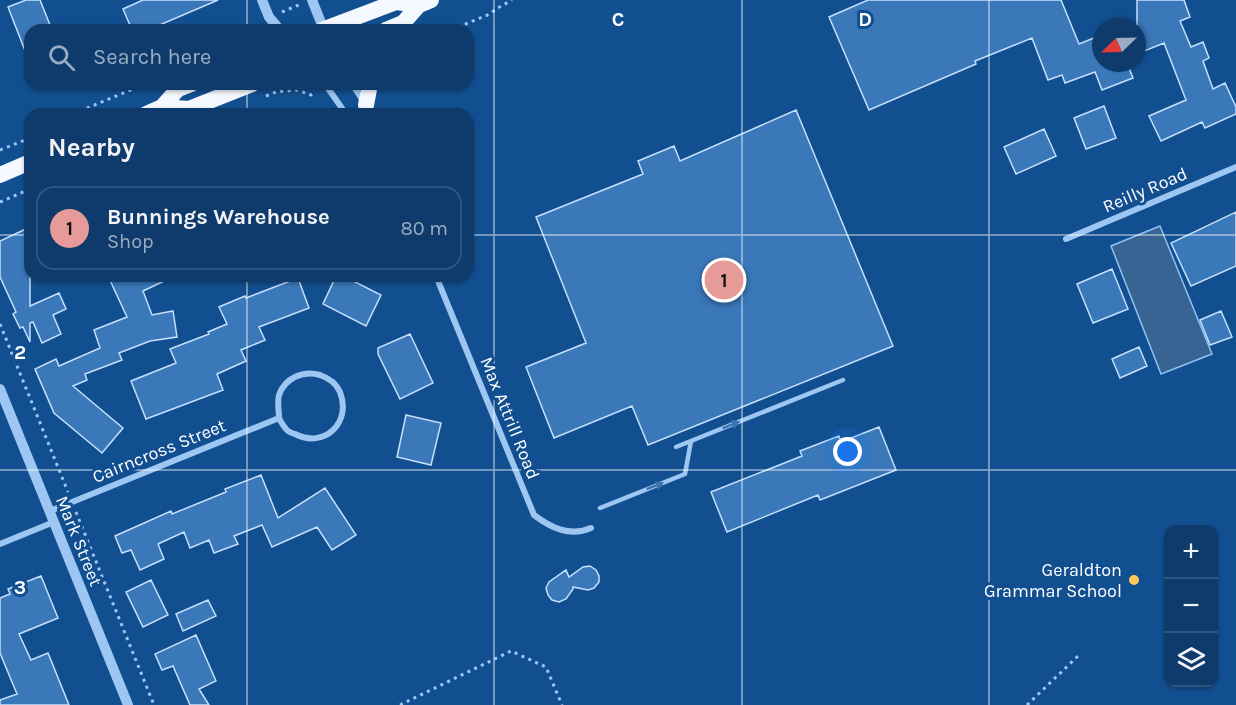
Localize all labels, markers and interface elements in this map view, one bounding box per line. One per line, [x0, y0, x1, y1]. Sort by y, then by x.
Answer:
text: C [612, 8, 624, 31]
text: D [858, 8, 872, 31]
north arrow [1092, 18, 1146, 72]
search box [24, 24, 474, 90]
icon: search [45, 41, 78, 74]
text: Search here [93, 44, 211, 70]
text: Nearby [48, 132, 135, 163]
street label: Reilly Road [1099, 162, 1191, 218]
text: Bunnings Warehouse [107, 204, 330, 230]
text: 1 [66, 217, 73, 240]
text: 80 m [400, 217, 448, 240]
text: Shop [107, 230, 154, 253]
pin: 1 [704, 258, 744, 302]
text: 2 [14, 341, 26, 364]
street label: Max Attrill Road [475, 354, 545, 482]
street label: Cairncross Street [89, 414, 229, 488]
one-way arrow [722, 420, 740, 430]
your location [833, 437, 862, 466]
one-way arrow [646, 481, 664, 490]
street label: Mark Street [51, 493, 107, 590]
map controls [1164, 525, 1218, 687]
button: + [1164, 525, 1218, 579]
place label: Geraldton Grammar School [984, 559, 1122, 602]
marker: Geraldton Grammar School [1127, 573, 1141, 587]
text: 3 [14, 576, 26, 599]
button: − [1164, 579, 1218, 633]
button: layers [1164, 633, 1218, 687]

